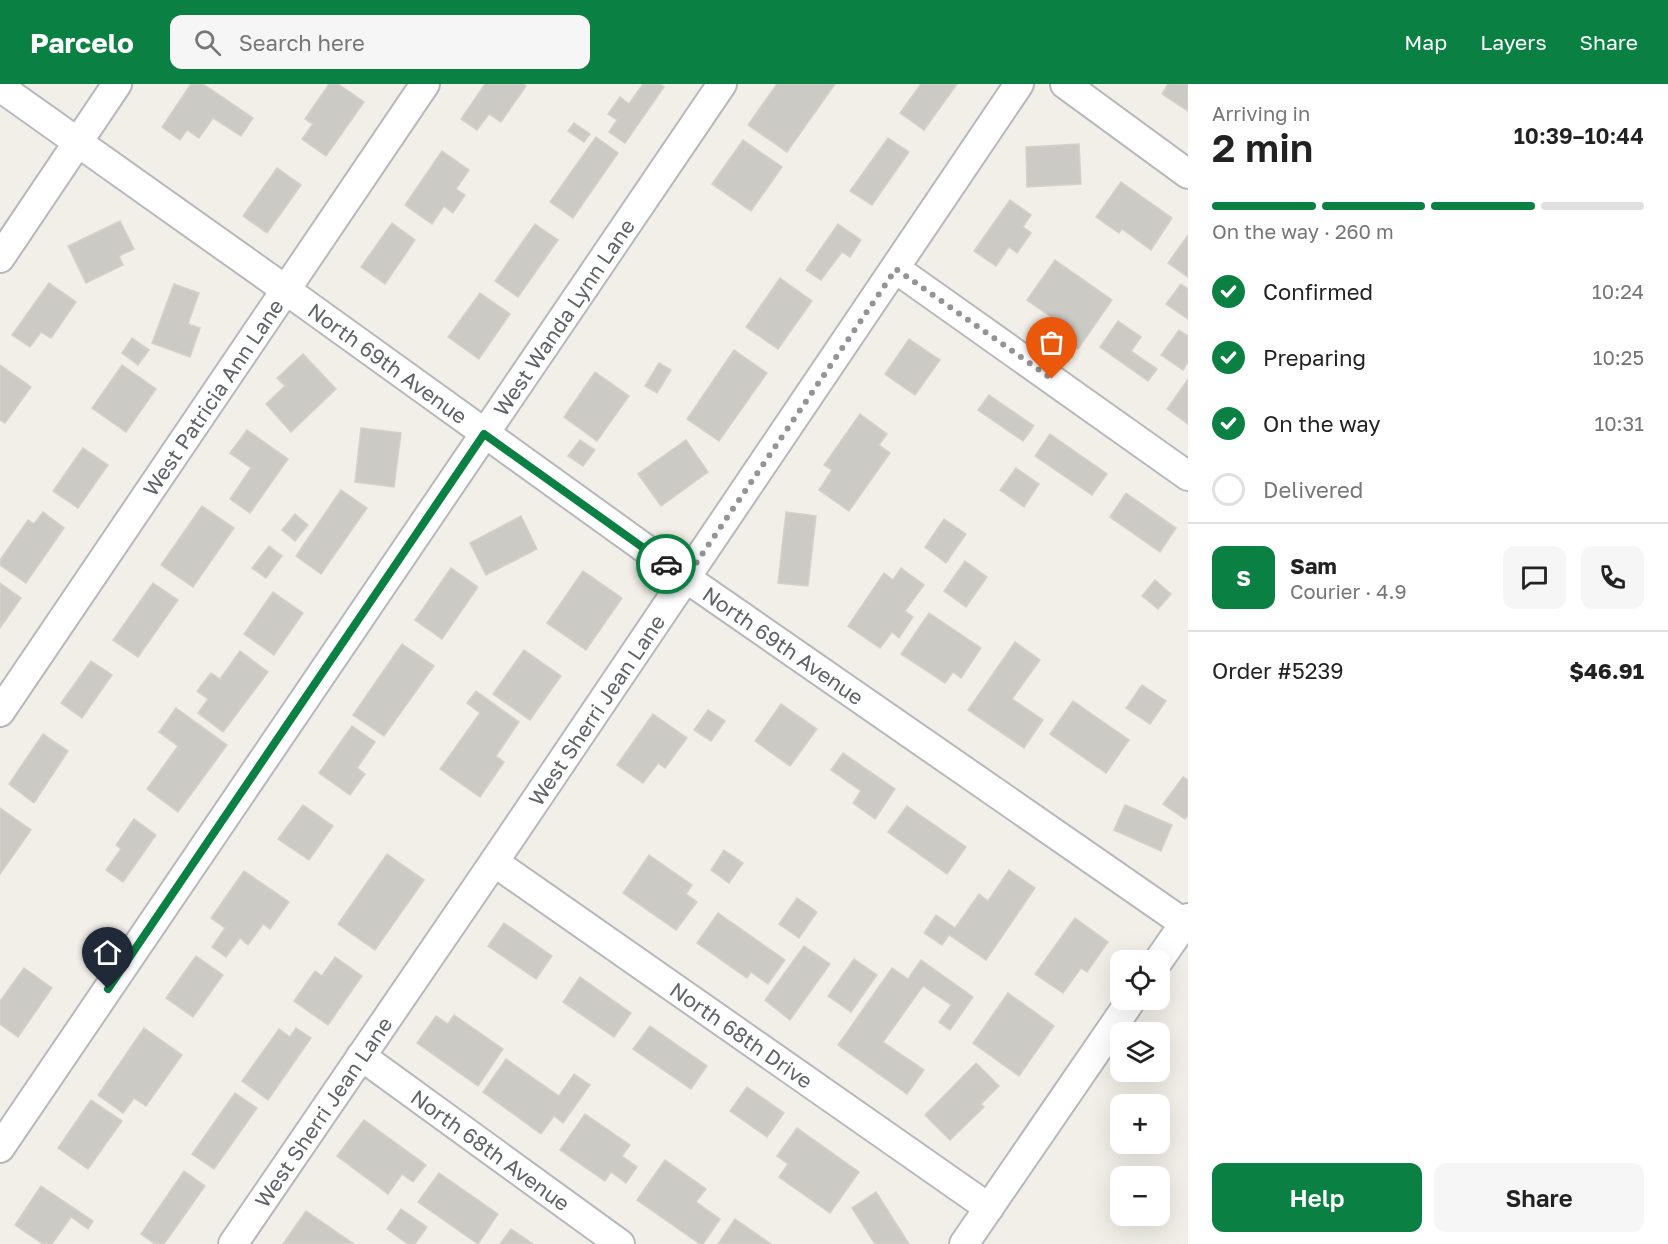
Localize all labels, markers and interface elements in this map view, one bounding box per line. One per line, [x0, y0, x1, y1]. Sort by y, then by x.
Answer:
search box [170, 15, 590, 69]
text: Parcelo [30, 26, 134, 59]
icon: search [191, 26, 224, 59]
text: Search here [239, 29, 365, 56]
text: Map [1404, 29, 1447, 55]
text: Layers [1480, 29, 1547, 55]
text: Share [1580, 29, 1638, 55]
text: Arriving in [1212, 101, 1310, 125]
text: 10:39–10:44 [1514, 122, 1644, 149]
text: 2 min [1212, 124, 1313, 171]
street label: West Wanda Lynn Lane [488, 214, 640, 421]
text: On the way · 260 m [1212, 219, 1394, 243]
icon: check [1212, 275, 1245, 308]
text: Confirmed [1263, 278, 1373, 305]
text: 10:24 [1592, 279, 1644, 303]
street label: West Patricia Ann Lane [137, 294, 289, 501]
street label: North 69th Avenue [303, 297, 472, 429]
pin [1026, 317, 1077, 379]
icon: bag [1035, 326, 1068, 359]
icon: check [1212, 341, 1245, 374]
text: Preparing [1263, 344, 1366, 371]
text: 10:25 [1593, 345, 1644, 369]
icon: check [1212, 407, 1245, 440]
text: On the way [1263, 410, 1381, 437]
text: 10:31 [1595, 411, 1644, 435]
text: Delivered [1263, 476, 1363, 503]
courier [636, 534, 696, 594]
button: chat [1503, 546, 1566, 609]
button: phone [1581, 546, 1644, 609]
icon: car [650, 548, 683, 581]
text: Sam [1290, 552, 1337, 579]
text: S [1236, 564, 1251, 591]
text: Courier · 4.9 [1290, 579, 1407, 603]
street label: North 69th Avenue [698, 581, 869, 710]
street label: West Sherri Jean Lane [523, 609, 670, 811]
text: Order #5239 [1212, 657, 1344, 684]
text: $46.91 [1569, 657, 1644, 684]
pin [82, 927, 133, 989]
icon: home [91, 936, 124, 969]
map controls [1110, 950, 1170, 1226]
button: locate [1110, 950, 1170, 1010]
street label: North 68th Drive [665, 976, 818, 1094]
street label: West Sherri Jean Lane [249, 1012, 398, 1212]
button: layers [1110, 1022, 1170, 1082]
street label: North 68th Avenue [406, 1084, 575, 1216]
button: + [1110, 1094, 1170, 1154]
button: Help [1212, 1163, 1422, 1232]
button: Share [1434, 1163, 1644, 1232]
button: − [1110, 1166, 1170, 1226]

